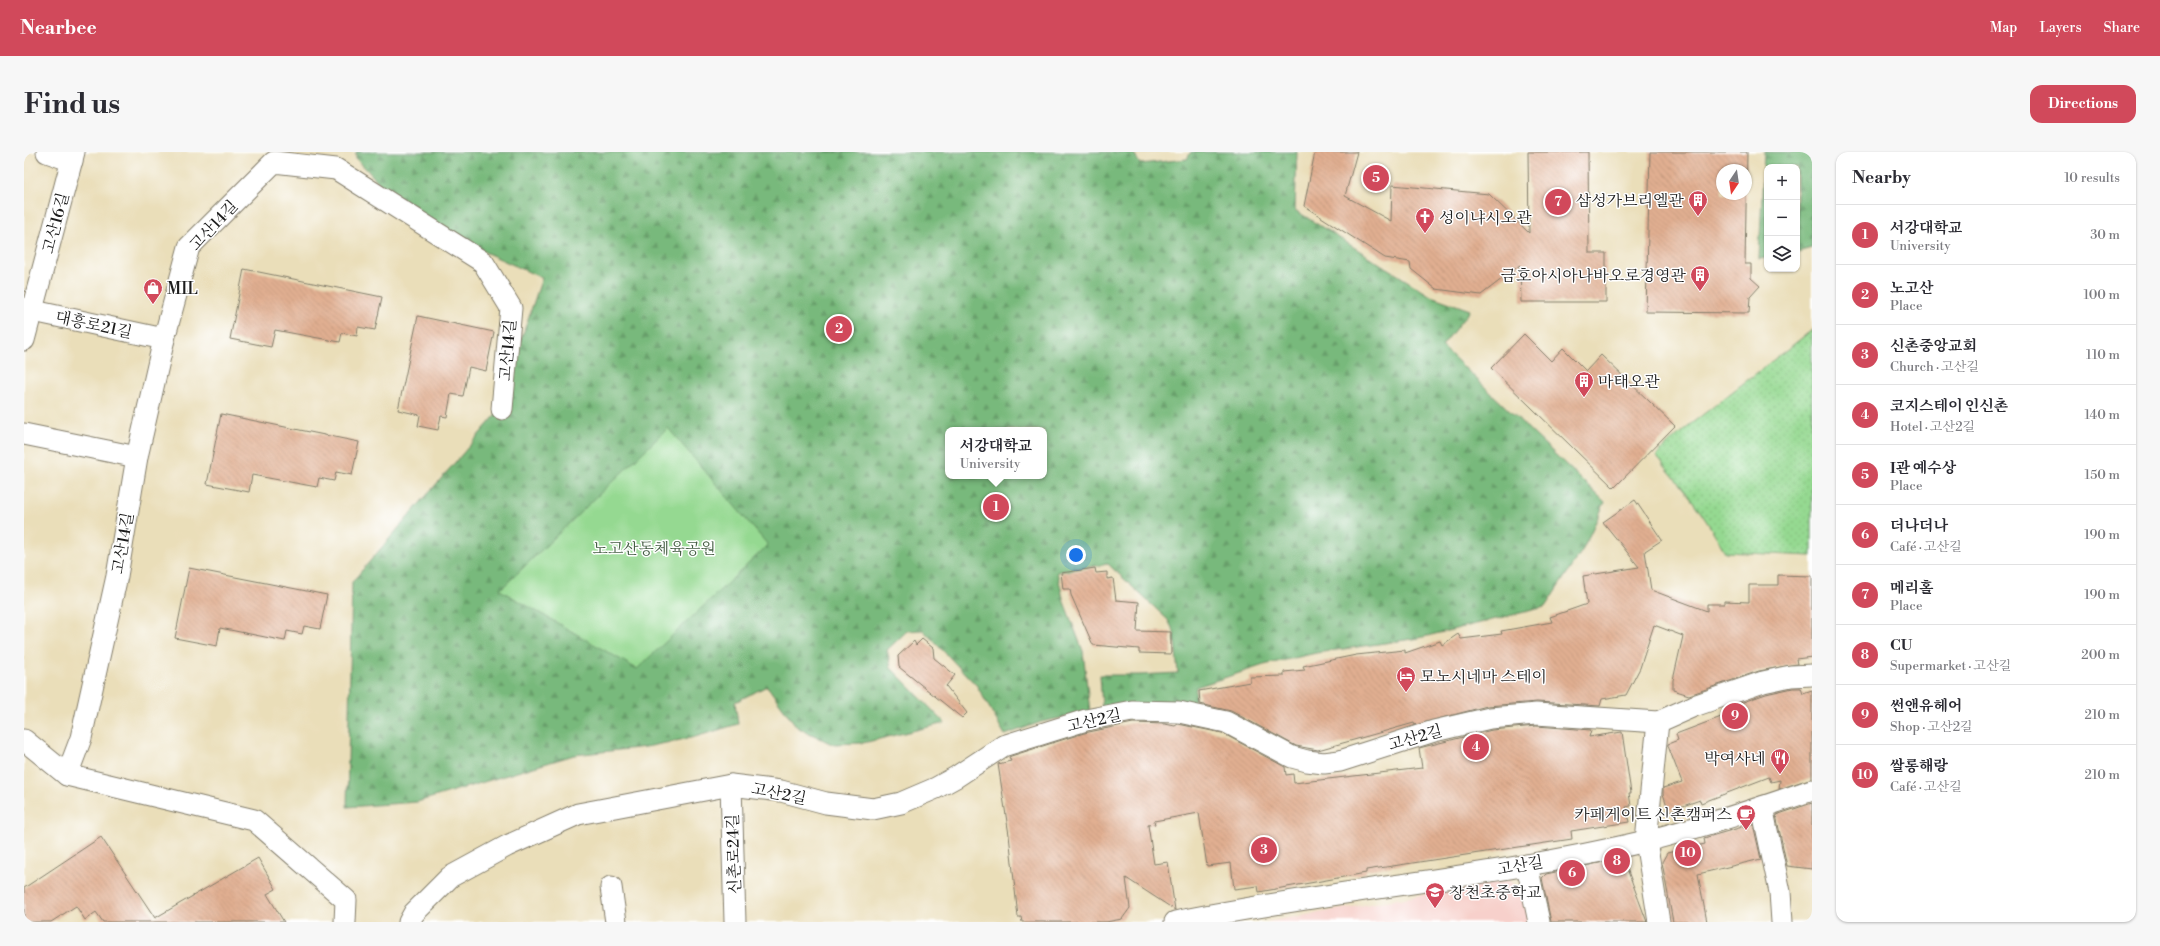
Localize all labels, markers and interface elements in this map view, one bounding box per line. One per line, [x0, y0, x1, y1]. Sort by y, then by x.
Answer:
text: Nearbee [20, 16, 97, 40]
text: Map [1990, 19, 2017, 37]
text: Layers [2039, 19, 2082, 37]
text: Share [2104, 19, 2140, 37]
button: Directions [2030, 85, 2136, 123]
text: Find us [24, 87, 120, 122]
pin: 5 [1363, 163, 1389, 193]
north arrow [1716, 164, 1752, 200]
map controls [1764, 164, 1800, 272]
button: + [1764, 164, 1800, 200]
text: Nearby [1852, 167, 1911, 189]
text: 10 results [2064, 170, 2120, 186]
pin: 7 [1545, 187, 1571, 217]
building icon: 삼성가브리엘관 [1687, 189, 1709, 217]
street label: 고산16길 [38, 191, 74, 256]
place label: 삼성가브리엘관 [1576, 191, 1685, 211]
street label: 고산14길 [185, 196, 242, 255]
button: − [1764, 200, 1800, 236]
church icon: 성이냐시오관 [1414, 206, 1436, 234]
place label: 성이냐시오관 [1439, 208, 1532, 228]
text: 서강대학교 [1890, 219, 1962, 238]
text: 1 [1862, 227, 1868, 243]
text: 30 m [2090, 227, 2120, 243]
button: layers [1764, 236, 1800, 272]
text: University [1890, 238, 1951, 254]
building icon: 금호아시아나바오로경영관 [1689, 264, 1711, 292]
place label: 금호아시아나바오로경영관 [1501, 266, 1687, 286]
shop icon: MIL [142, 277, 164, 305]
place label: MIL [167, 279, 198, 299]
text: 노고산 [1890, 279, 1933, 298]
text: 2 [1861, 287, 1869, 303]
text: 100 m [2084, 287, 2120, 303]
text: Place [1890, 298, 1922, 314]
street label: 대흥로21길 [54, 307, 134, 343]
pin: 2 [826, 314, 852, 344]
street label: 고산14길 [495, 318, 521, 382]
text: 신촌중앙교회 [1890, 337, 1977, 356]
text: 3 [1861, 347, 1869, 363]
text: 110 m [2086, 347, 2120, 363]
text: Church · 고산길 [1890, 359, 1979, 375]
building icon: 마태오관 [1573, 370, 1595, 398]
place label: 마태오관 [1598, 372, 1660, 392]
text: 코지스테이 인신촌 [1890, 397, 2008, 416]
text: 4 [1861, 407, 1869, 423]
text: 140 m [2084, 407, 2120, 423]
text: Hotel · 고산2길 [1890, 419, 1975, 435]
popup [945, 427, 1047, 479]
text: 서강대학교 [960, 437, 1032, 456]
text: University [960, 456, 1020, 472]
text: I관 예수상 [1890, 459, 1956, 478]
text: 5 [1861, 467, 1869, 483]
text: 150 m [2085, 467, 2120, 483]
text: Place [1890, 478, 1922, 494]
pin: 1 [983, 492, 1009, 522]
street label: 고산14길 [108, 511, 138, 576]
text: 더나더나 [1890, 517, 1948, 536]
text: 6 [1861, 527, 1869, 543]
text: 190 m [2084, 527, 2120, 543]
park label: 노고산동체육공원 [592, 539, 716, 559]
text: Café · 고산길 [1890, 539, 1962, 555]
your location [1066, 545, 1086, 565]
text: 메리홀 [1890, 579, 1933, 598]
text: 7 [1861, 587, 1869, 603]
text: 190 m [2084, 587, 2120, 603]
text: Place [1890, 598, 1922, 614]
text: CU [1890, 636, 1912, 655]
text: 8 [1861, 647, 1869, 663]
text: 200 m [2081, 647, 2120, 663]
text: Supermarket · 고산길 [1890, 658, 2011, 674]
hotel icon: 모노시네마 스테이 [1395, 665, 1417, 693]
place label: 모노시네마 스테이 [1420, 667, 1547, 687]
text: 썬앤유헤어 [1890, 697, 1962, 716]
pin: 9 [1722, 701, 1748, 731]
street label: 고산2길 [1065, 705, 1124, 737]
text: 9 [1861, 707, 1869, 723]
text: 210 m [2085, 707, 2120, 723]
text: Shop · 고산2길 [1890, 719, 1973, 735]
street label: 고산2길 [1386, 721, 1445, 755]
pin: 4 [1463, 732, 1489, 762]
restaurant icon: 박여사네 [1769, 747, 1791, 775]
place label: 박여사네 [1704, 749, 1766, 769]
text: 쌀롱해랑 [1890, 757, 1948, 776]
text: 10 [1857, 767, 1873, 783]
text: 210 m [2085, 767, 2120, 783]
street label: 고산2길 [750, 779, 808, 809]
text: Café · 고산길 [1890, 779, 1962, 795]
cafe icon: 카페게이트 신촌캠퍼스 [1735, 803, 1757, 831]
place label: 카페게이트 신촌캠퍼스 [1574, 805, 1733, 825]
street label: 신촌로24길 [723, 813, 745, 895]
pin: 3 [1251, 835, 1277, 865]
pin: 10 [1675, 838, 1701, 868]
pin: 8 [1604, 846, 1630, 876]
street label: 고산길 [1496, 852, 1545, 880]
pin: 6 [1559, 858, 1585, 888]
school or university icon: 창천초중학교 [1424, 881, 1446, 909]
place label: 창천초중학교 [1449, 883, 1542, 903]

